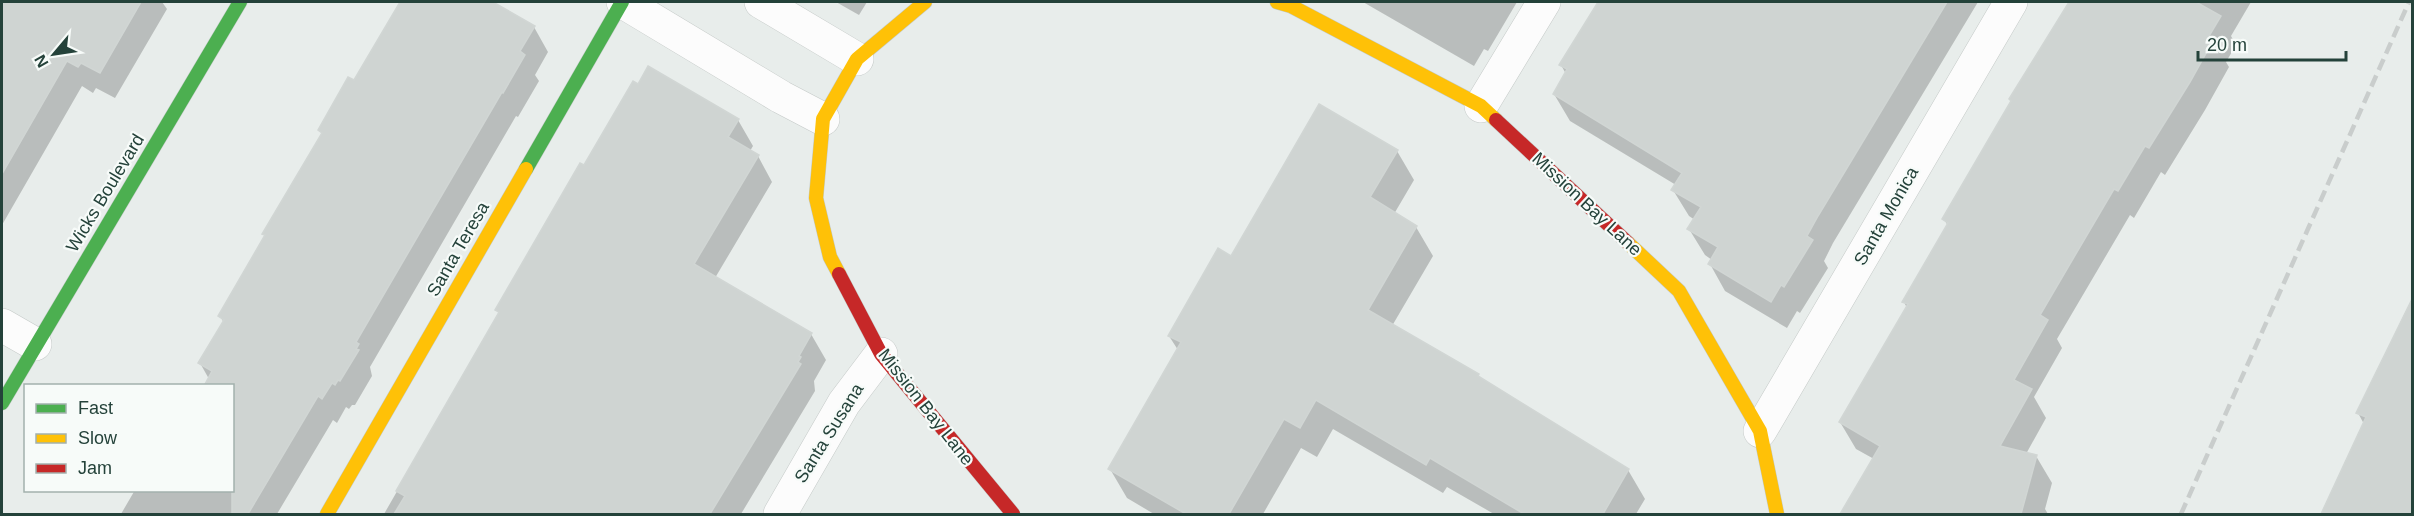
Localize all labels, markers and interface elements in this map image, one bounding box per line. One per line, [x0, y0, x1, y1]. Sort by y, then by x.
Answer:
north arrow [24, 24, 84, 84]
scale bar [2198, 24, 2346, 62]
text: 20 m [2207, 35, 2247, 55]
text: N [31, 52, 52, 70]
street label: Wicks Boulevard [62, 130, 148, 256]
street label: Mission Bay Lane [1528, 148, 1646, 260]
street label: Santa Monica [1850, 162, 1923, 269]
street label: Santa Teresa [423, 197, 494, 300]
street label: Mission Bay Lane [874, 345, 978, 469]
street label: Santa Susana [791, 379, 868, 486]
legend [24, 384, 234, 492]
text: Fast [78, 398, 113, 418]
text: Slow [78, 428, 118, 448]
text: Jam [78, 458, 112, 478]

